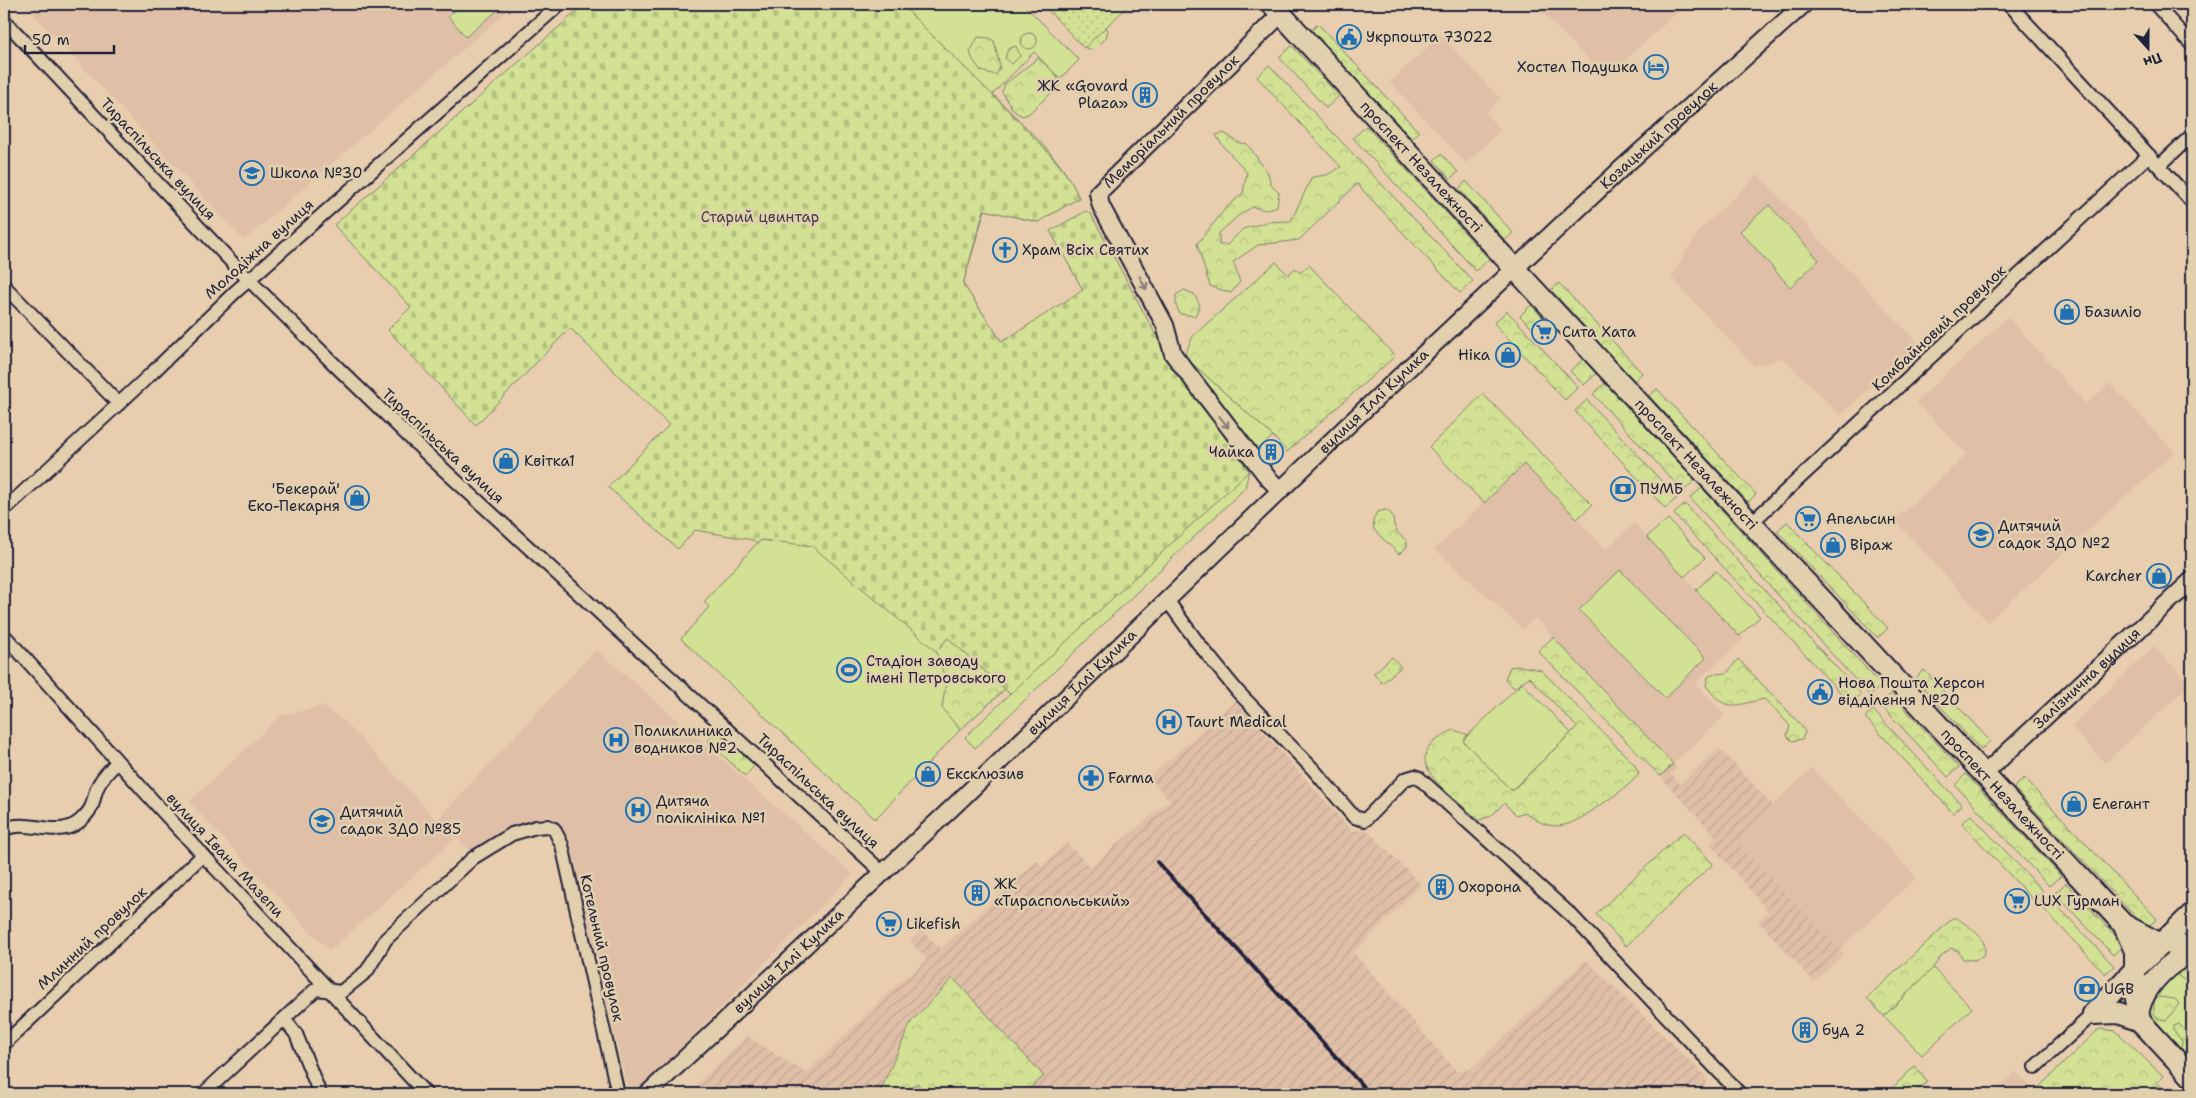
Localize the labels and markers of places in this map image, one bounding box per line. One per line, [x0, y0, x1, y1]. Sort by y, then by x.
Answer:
public building icon: Укрпошта 73022 [1336, 24, 1362, 50]
place label: Укрпошта 73022 [1366, 27, 1493, 47]
hotel icon: Хостел Подушка [1643, 54, 1669, 80]
place label: Хостел Подушка [1517, 57, 1639, 77]
place label: ЖК «Govard Plaza» [1037, 76, 1128, 113]
building icon: ЖК «Govard Plaza» [1132, 82, 1158, 108]
school or university icon: Школа №30 [239, 160, 265, 186]
place label: Школа №30 [270, 163, 363, 183]
church icon: Храм Всіх Святих [992, 237, 1018, 263]
place label: Храм Всіх Святих [1022, 240, 1149, 260]
shop icon: Базиліо [2054, 299, 2080, 325]
place label: Базиліо [2084, 302, 2142, 322]
supermarket icon: Сита Хата [1531, 319, 1557, 345]
place label: Сита Хата [1562, 322, 1637, 342]
shop icon: Ніка [1495, 342, 1521, 368]
place label: Ніка [1458, 345, 1491, 365]
building icon: Чайка [1258, 439, 1284, 465]
place label: Чайка [1209, 442, 1255, 462]
shop icon: Квітка1 [493, 448, 519, 474]
place label: Квітка1 [524, 451, 575, 471]
bank icon: ПУМБ [1610, 476, 1636, 502]
place label: 'Бекерай' Еко-Пекарня [247, 479, 340, 516]
place label: ПУМБ [1640, 479, 1684, 499]
shop icon: 'Бекерай' Еко-Пекарня [344, 485, 370, 511]
supermarket icon: Апельсин [1795, 506, 1821, 532]
place label: Апельсин [1826, 509, 1896, 529]
place label: Дитячий садок ЗДО №2 [1998, 516, 2110, 553]
school or university icon: Дитячий садок ЗДО №2 [1968, 522, 1994, 548]
shop icon: Віраж [1820, 532, 1846, 558]
place label: Віраж [1850, 535, 1893, 555]
shop icon: Karcher [2146, 563, 2172, 589]
place label: Karcher [2086, 566, 2142, 586]
place label: Стадіон заводу імені Петровського [866, 651, 1006, 688]
sports icon: Стадіон заводу імені Петровського [836, 657, 862, 683]
place label: Нова Пошта Херсон відділення №20 [1838, 673, 1985, 710]
public building icon: Нова Пошта Херсон відділення №20 [1807, 679, 1833, 705]
hospital icon: Taurt Medical [1156, 709, 1182, 735]
place label: Taurt Medical [1186, 712, 1287, 732]
place label: Поликлиника водников №2 [634, 721, 737, 758]
hospital icon: Поликлиника водников №2 [603, 727, 629, 753]
shop icon: Ексклюзив [915, 761, 941, 787]
place label: Ексклюзив [946, 764, 1024, 784]
pharmacy icon: Farma [1078, 765, 1104, 791]
place label: Farma [1108, 768, 1154, 788]
place label: Дитяча поліклініка №1 [656, 791, 766, 828]
shop icon: Елегант [2061, 791, 2087, 817]
place label: Елегант [2092, 794, 2150, 814]
hospital icon: Дитяча поліклініка №1 [625, 797, 651, 823]
place label: Дитячий садок ЗДО №85 [340, 802, 461, 839]
school or university icon: Дитячий садок ЗДО №85 [309, 808, 335, 834]
place label: ЖК «Тираспольський» [994, 874, 1130, 911]
building icon: Охорона [1428, 874, 1454, 900]
place label: Охорона [1458, 877, 1522, 897]
building icon: ЖК «Тираспольський» [964, 880, 990, 906]
supermarket icon: LUX Гурман [2004, 888, 2030, 914]
place label: LUX Гурман [2034, 891, 2120, 911]
supermarket icon: Likefish [876, 911, 902, 937]
place label: Likefish [906, 914, 961, 934]
bank icon: UGB [2074, 976, 2100, 1002]
place label: UGB [2104, 979, 2134, 999]
building icon: буд 2 [1792, 1017, 1818, 1043]
place label: буд 2 [1822, 1020, 1865, 1040]

